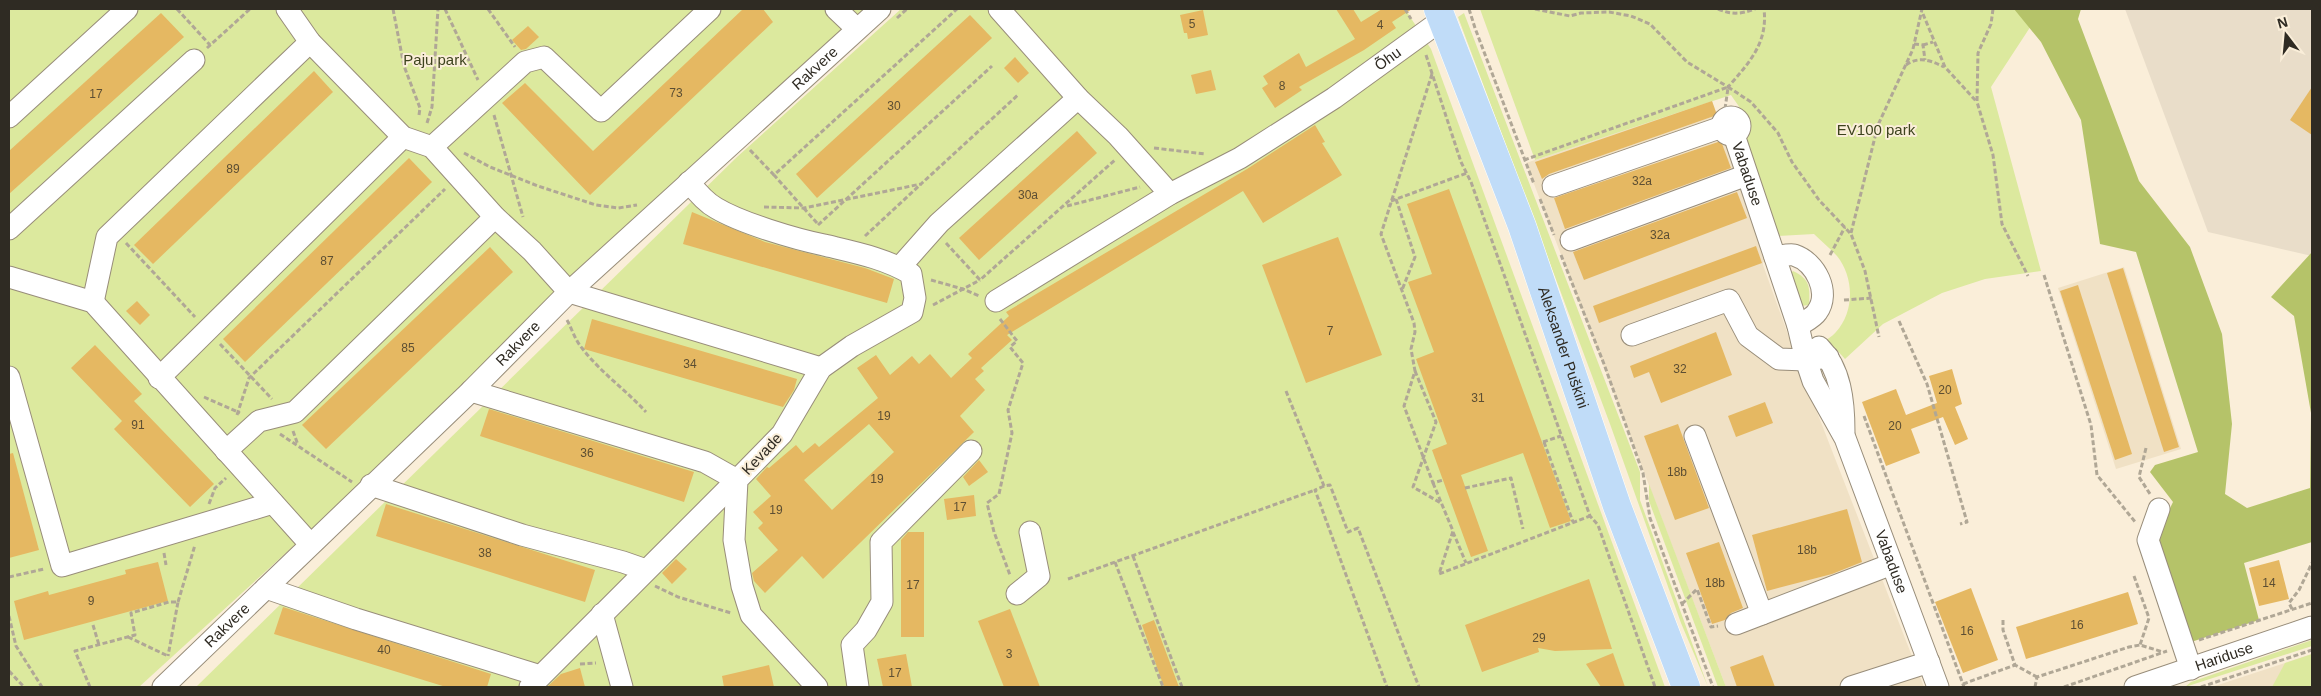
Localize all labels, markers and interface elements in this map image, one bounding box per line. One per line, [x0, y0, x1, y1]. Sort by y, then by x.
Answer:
north arrow [2261, 10, 2311, 60]
text: N [2275, 13, 2289, 32]
house number: 5 [1189, 17, 1196, 31]
house number: 4 [1377, 18, 1384, 32]
street label: Rakvere [788, 43, 841, 93]
street label: Õhu [1371, 43, 1404, 74]
park label: Paju park [403, 51, 467, 68]
house number: 8 [1279, 79, 1286, 93]
house number: 73 [669, 86, 683, 100]
house number: 17 [89, 87, 103, 101]
house number: 30 [887, 99, 901, 113]
park label: EV100 park [1837, 121, 1916, 138]
street label: Vabaduse [1729, 140, 1766, 208]
house number: 89 [226, 162, 240, 176]
house number: 32a [1632, 174, 1652, 188]
house number: 30a [1018, 188, 1038, 202]
house number: 32a [1650, 228, 1670, 242]
house number: 87 [320, 254, 334, 268]
street label: Aleksander Puškini [1535, 284, 1592, 411]
street label: Rakvere [492, 317, 543, 369]
house number: 7 [1327, 324, 1334, 338]
house number: 85 [401, 341, 415, 355]
house number: 34 [683, 357, 697, 371]
house number: 32 [1673, 362, 1687, 376]
house number: 20 [1938, 383, 1952, 397]
house number: 31 [1471, 391, 1485, 405]
house number: 19 [877, 409, 891, 423]
house number: 91 [131, 418, 145, 432]
house number: 20 [1888, 419, 1902, 433]
street label: Kevade [738, 429, 785, 478]
house number: 36 [580, 446, 594, 460]
house number: 18b [1667, 465, 1687, 479]
house number: 19 [870, 472, 884, 486]
house number: 17 [953, 500, 967, 514]
house number: 19 [769, 503, 783, 517]
street label: Vabaduse [1872, 527, 1911, 596]
house number: 18b [1797, 543, 1817, 557]
house number: 38 [478, 546, 492, 560]
house number: 18b [1705, 576, 1725, 590]
house number: 14 [2262, 576, 2276, 590]
house number: 17 [906, 578, 920, 592]
house number: 9 [88, 594, 95, 608]
street label: Rakvere [201, 599, 253, 650]
house number: 16 [2070, 618, 2084, 632]
house number: 16 [1960, 624, 1974, 638]
house number: 29 [1532, 631, 1546, 645]
street label: Hariduse [2193, 639, 2255, 674]
house number: 40 [377, 643, 391, 657]
house number: 3 [1006, 647, 1013, 661]
house number: 17 [888, 666, 902, 680]

